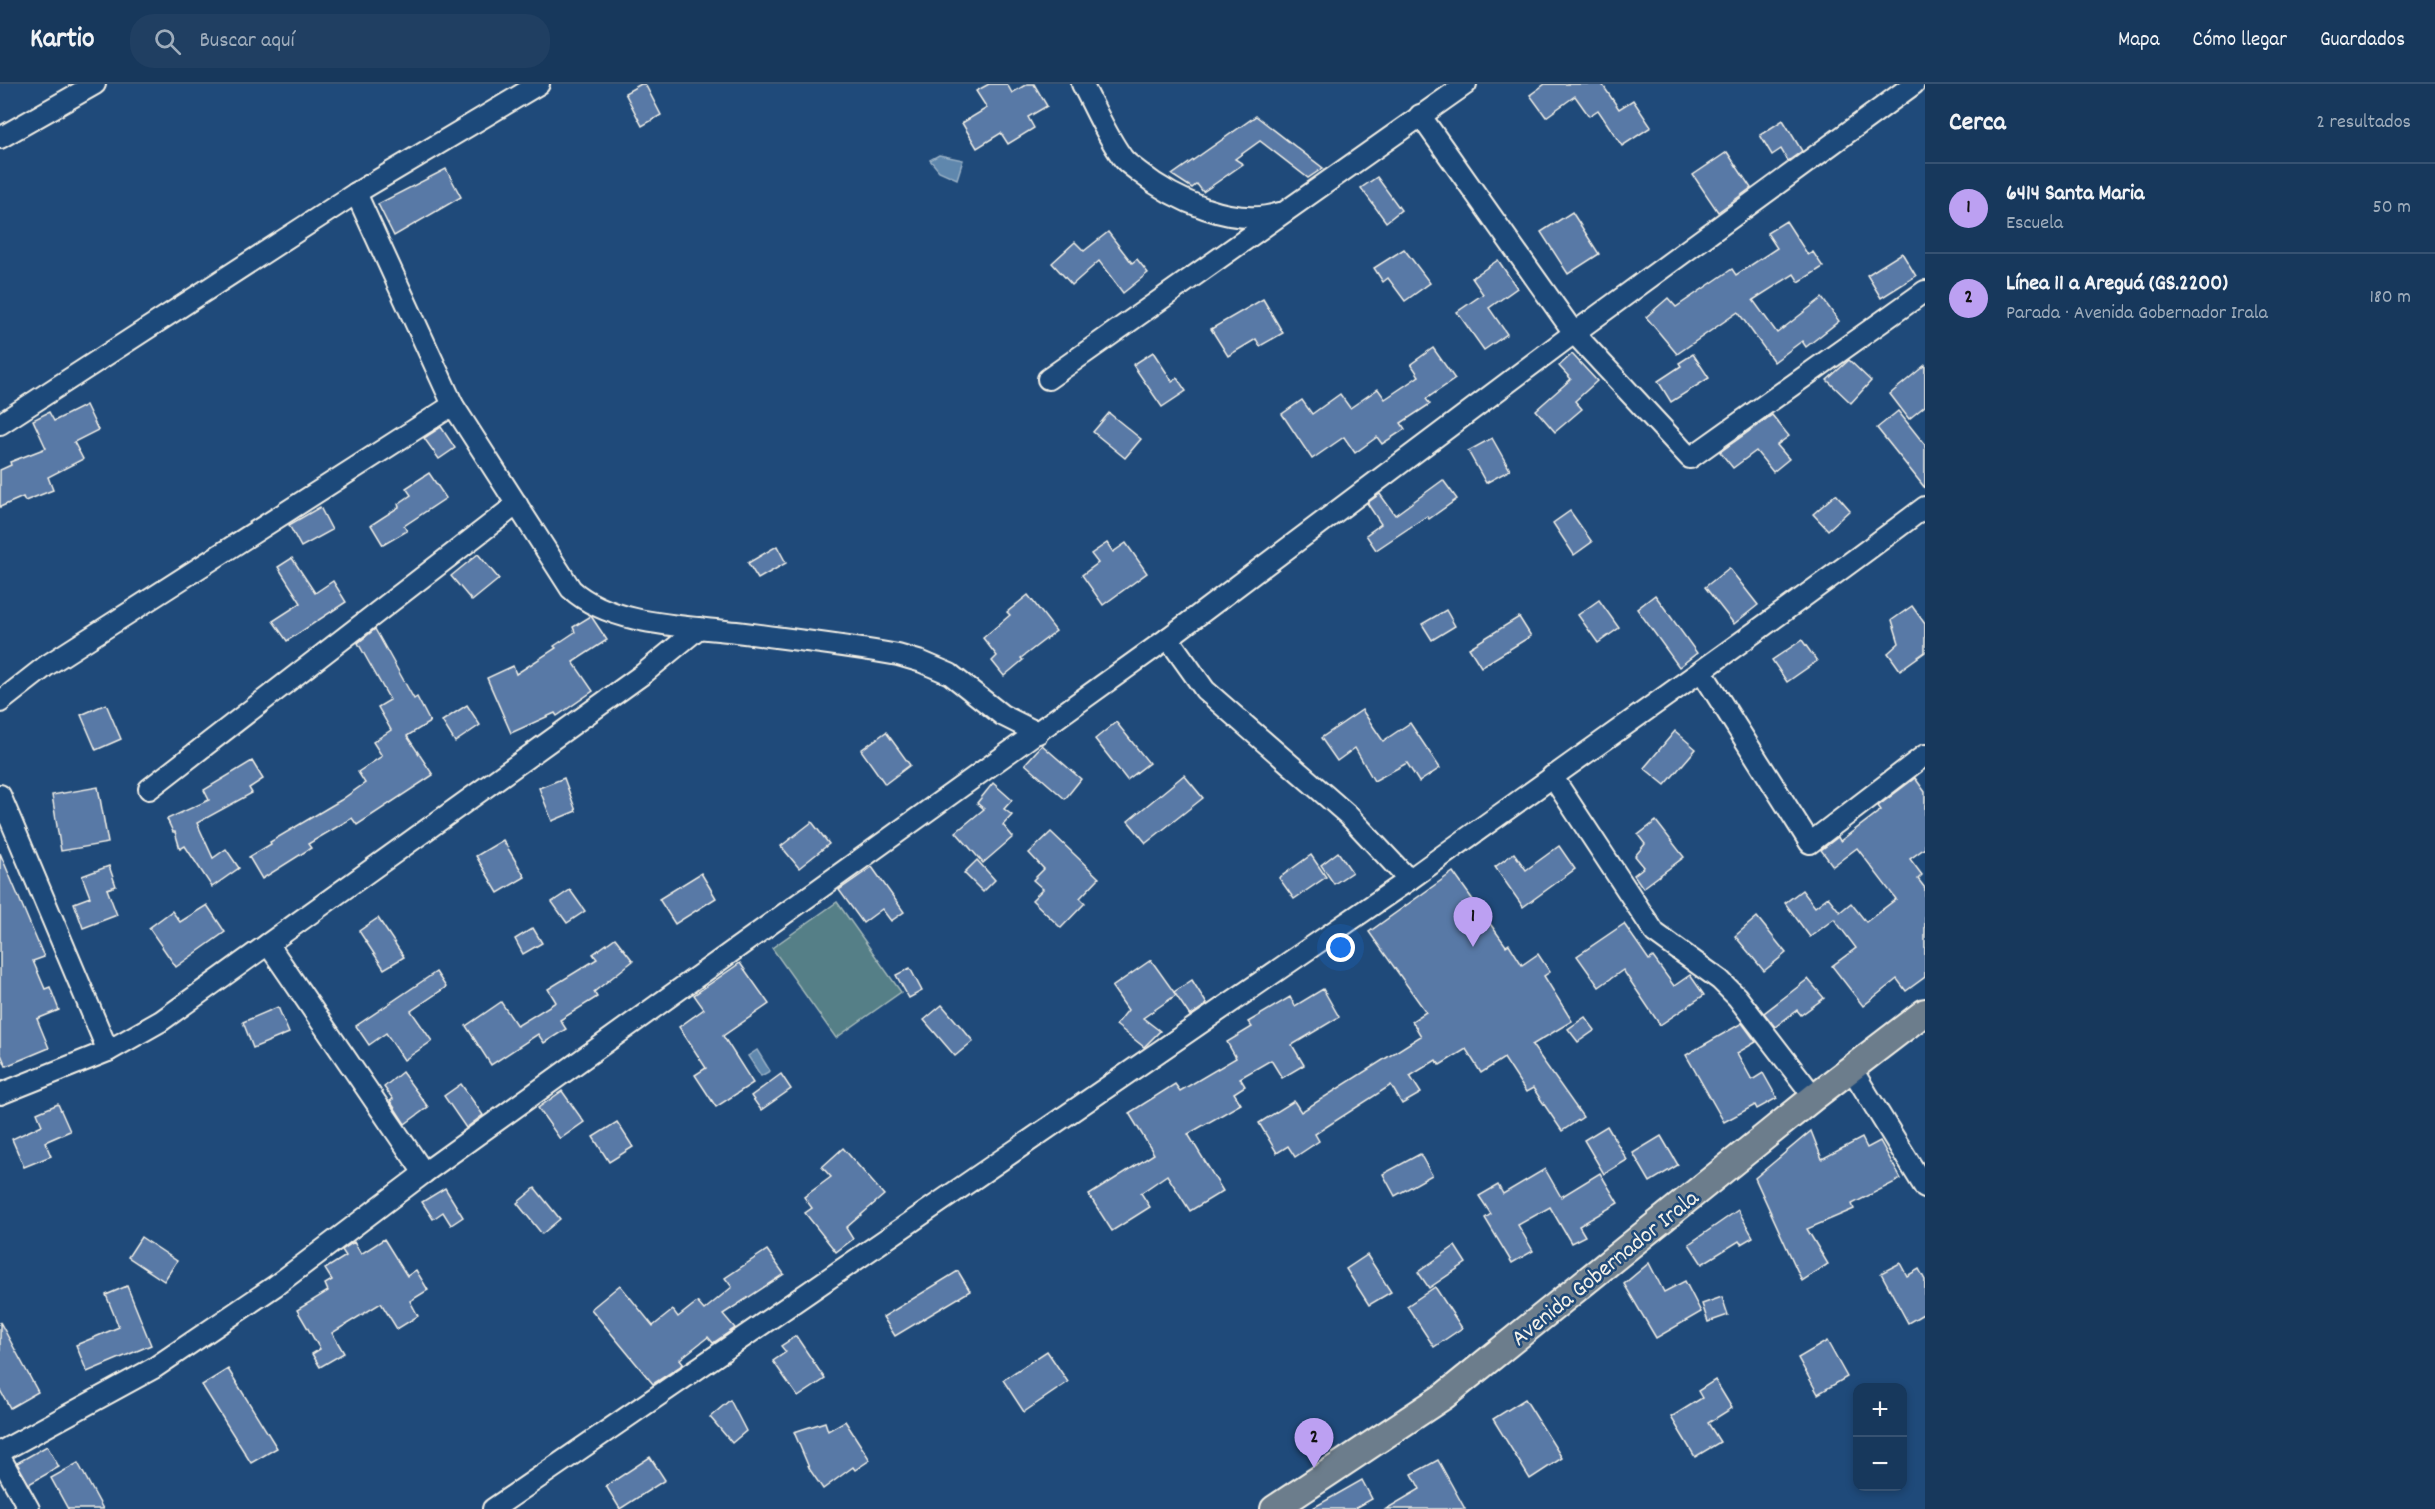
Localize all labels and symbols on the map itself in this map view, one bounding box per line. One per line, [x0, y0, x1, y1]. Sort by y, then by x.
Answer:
pin: 1 [1454, 898, 1492, 947]
your location [1326, 933, 1355, 962]
street label: Avenida Gobernador Irala [1505, 1182, 1708, 1356]
pin: 2 [1294, 1418, 1334, 1468]

